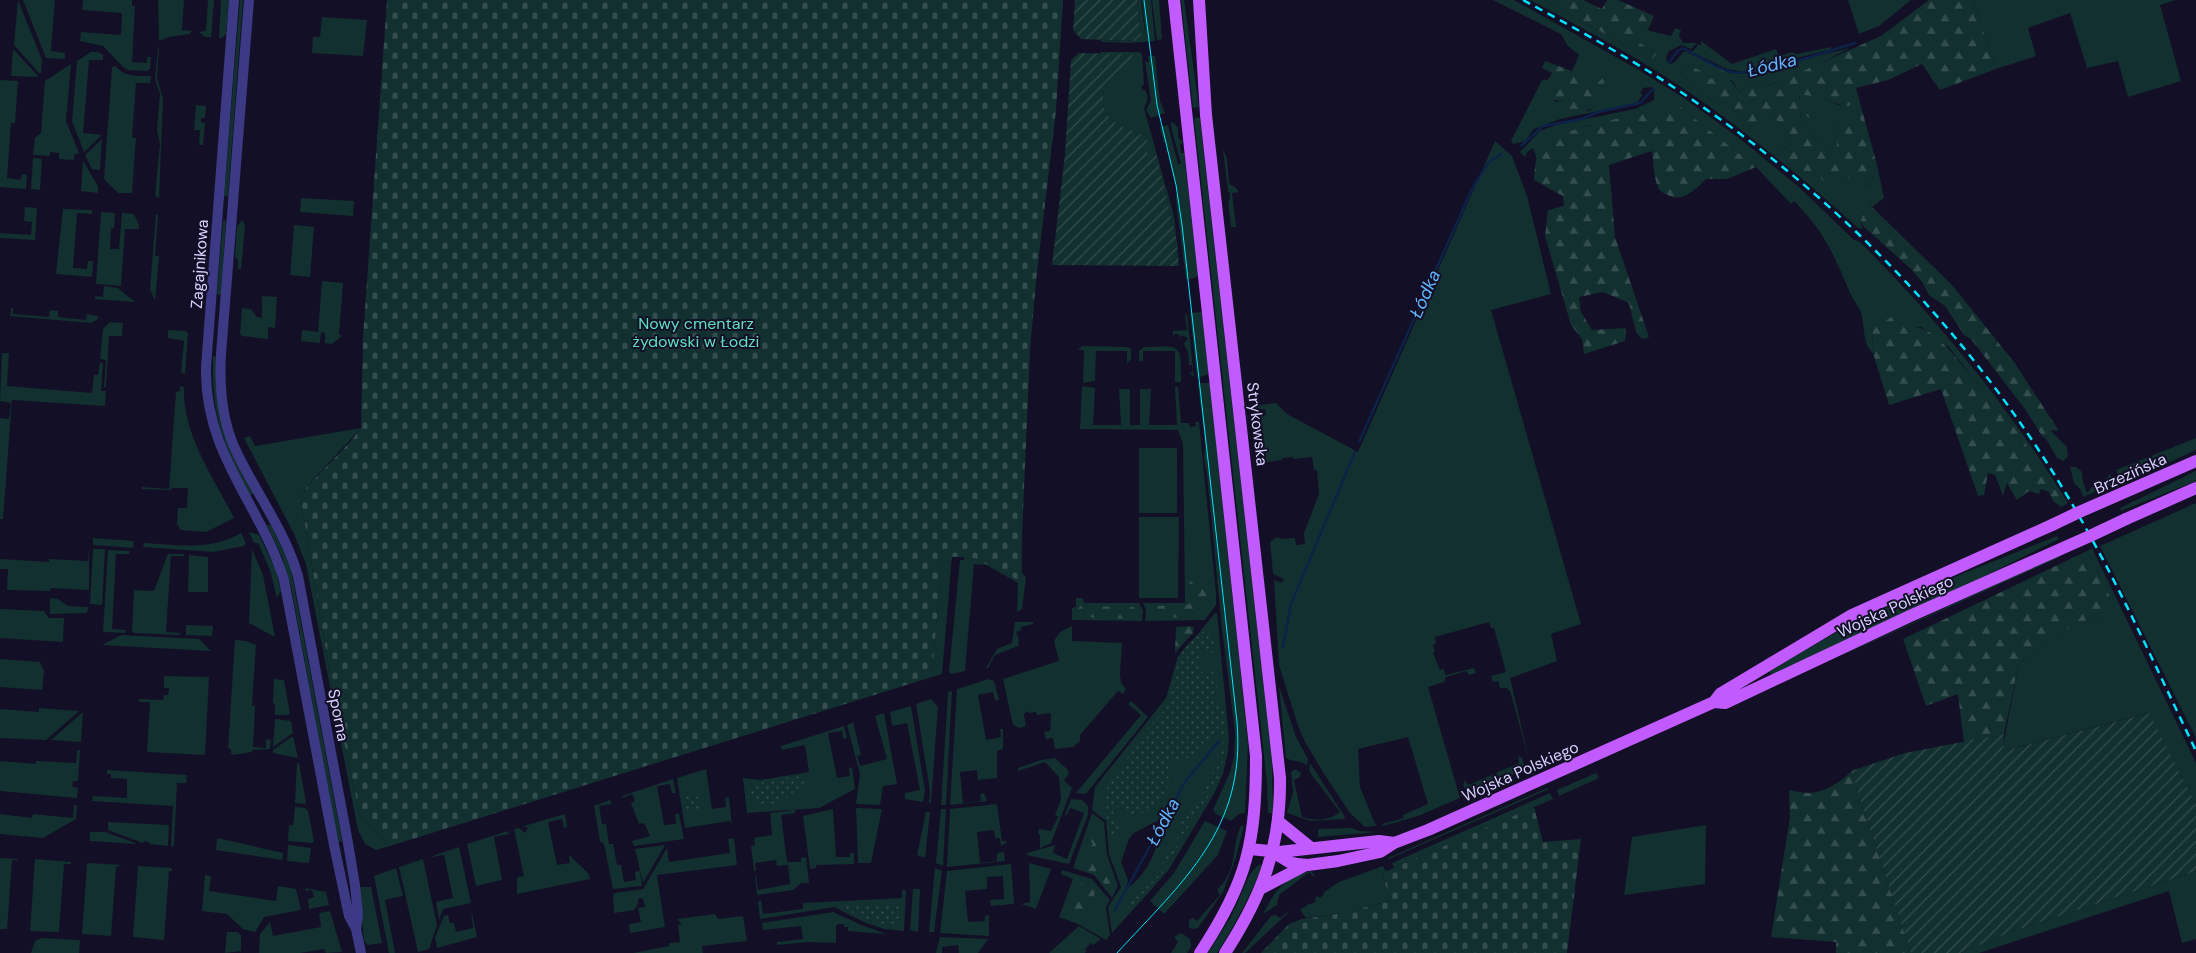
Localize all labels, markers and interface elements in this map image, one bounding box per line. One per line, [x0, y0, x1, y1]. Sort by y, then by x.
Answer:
water label: Łódka [1745, 47, 1799, 83]
street label: Zagajnikowa [186, 219, 213, 309]
water label: Łódka [1404, 266, 1446, 322]
park label: Nowy cmentarz żydowski w Łodzi [633, 313, 759, 352]
street label: Strykowska [1242, 381, 1273, 467]
street label: Brzezińska [2091, 448, 2170, 499]
street label: Wojska Polskiego [1834, 570, 1957, 643]
street label: Sporna [323, 687, 354, 743]
street label: Wojska Polskiego [1458, 736, 1582, 807]
water label: Łódka [1141, 794, 1185, 850]

